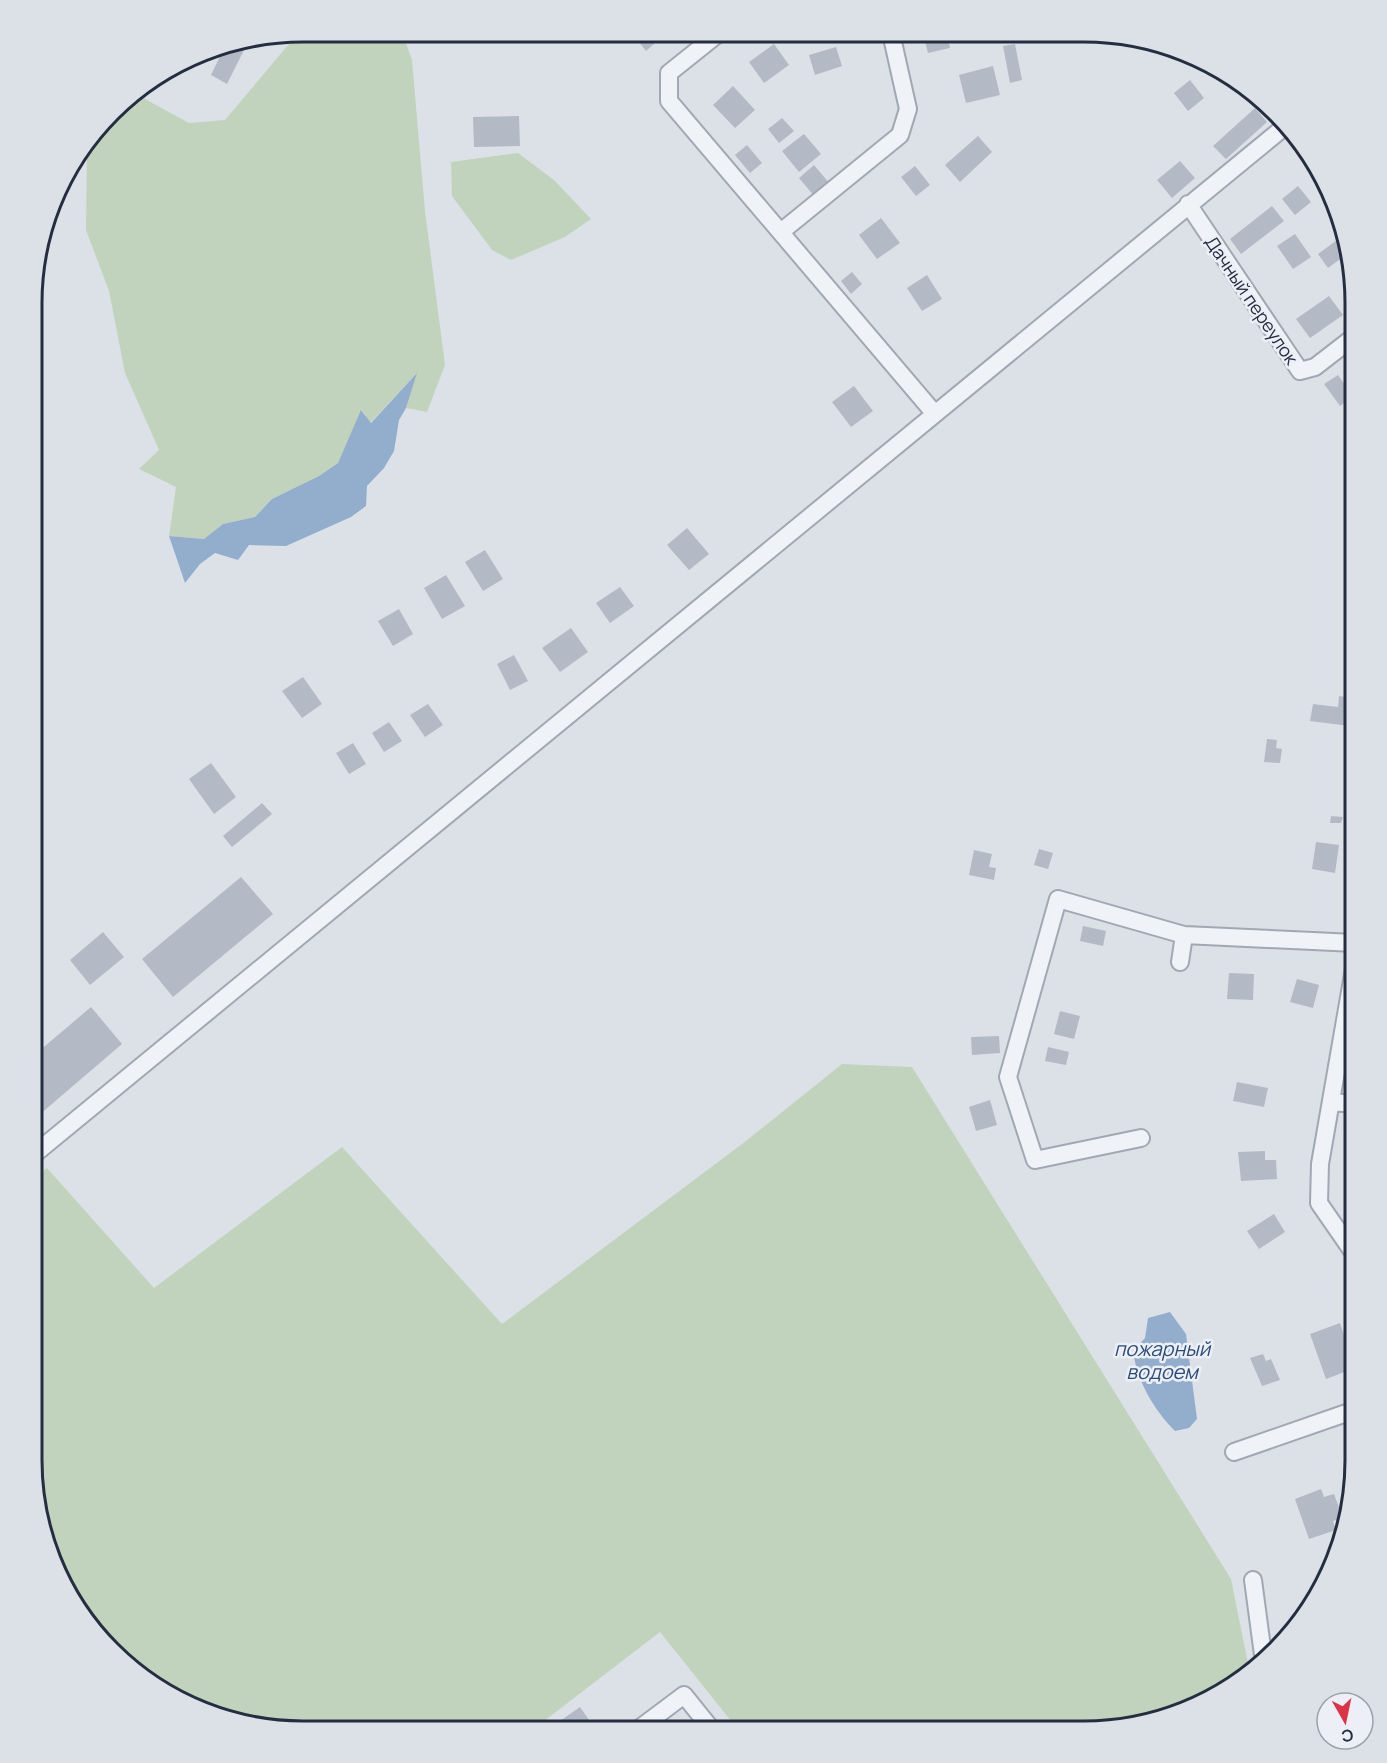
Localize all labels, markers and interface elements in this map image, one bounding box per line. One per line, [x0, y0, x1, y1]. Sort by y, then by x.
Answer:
street label: Дачный переулок [1200, 231, 1305, 370]
water label: пожарный водоем [1114, 1335, 1212, 1385]
north arrow [1315, 1691, 1375, 1751]
text: С [1340, 1724, 1355, 1748]

